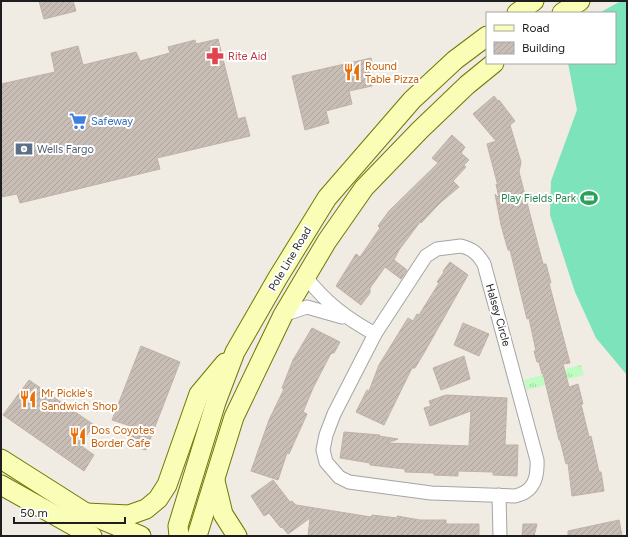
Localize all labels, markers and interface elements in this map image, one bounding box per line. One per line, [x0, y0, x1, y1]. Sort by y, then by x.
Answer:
legend [486, 12, 616, 64]
text: Road [522, 21, 550, 35]
text: Building [522, 41, 565, 55]
pharmacy icon: Rite Aid [205, 46, 225, 66]
place label: Rite Aid [228, 50, 267, 63]
place label: Round Table Pizza [365, 60, 419, 86]
restaurant icon: Round Table Pizza [342, 62, 362, 82]
supermarket icon: Safeway [68, 111, 88, 131]
place label: Safeway [91, 115, 133, 128]
bank icon: Wells Fargo [14, 139, 34, 159]
place label: Wells Fargo [37, 143, 94, 156]
sports icon: Play Fields Park [579, 188, 599, 208]
place label: Play Fields Park [501, 192, 577, 205]
street label: Pole Line Road [266, 225, 314, 293]
street label: Halsey Circle [483, 282, 513, 348]
place label: Mr Pickle's Sandwich Shop [41, 387, 118, 413]
restaurant icon: Mr Pickle's Sandwich Shop [18, 389, 38, 409]
place label: Dos Coyotes Border Cafe [91, 424, 154, 450]
restaurant icon: Dos Coyotes Border Cafe [68, 426, 88, 446]
scale bar [14, 499, 125, 525]
text: 50 m [20, 506, 48, 520]

